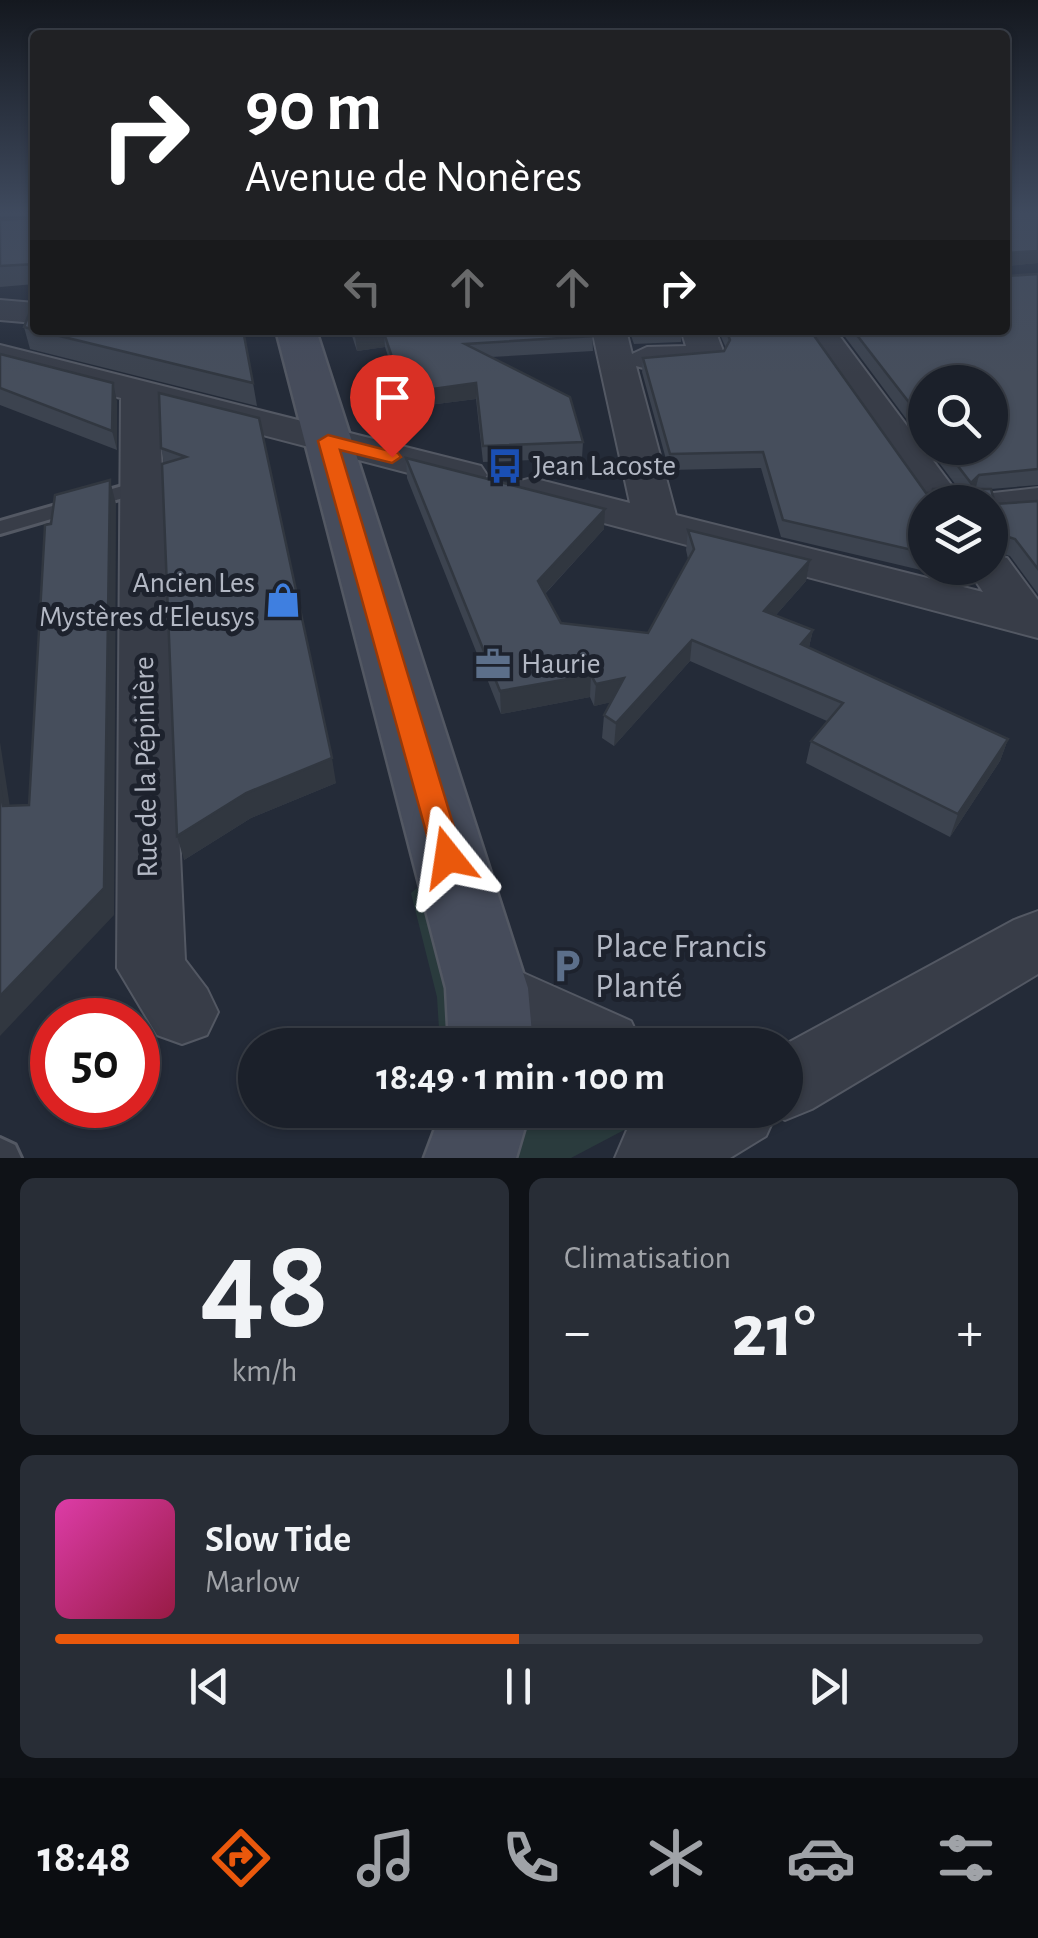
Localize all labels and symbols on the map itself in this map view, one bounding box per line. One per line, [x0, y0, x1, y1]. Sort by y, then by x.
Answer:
pin [350, 355, 435, 458]
bus stop icon: Jean Lacoste [486, 447, 524, 485]
place label: Jean Lacoste [533, 451, 676, 481]
place label: Ancien Les Mystères d'Eleusys [39, 568, 255, 632]
shop icon: Ancien Les Mystères d'Eleusys [264, 581, 302, 619]
office icon: Haurie [474, 645, 512, 683]
place label: Haurie [521, 649, 601, 679]
street label: Rue de la Pépinière [129, 656, 163, 878]
position arrow [396, 805, 500, 909]
place label: Place Francis Planté [595, 929, 767, 1004]
parking icon: Place Francis Planté [548, 947, 586, 985]
speed limit sign: 50 [30, 998, 160, 1128]

